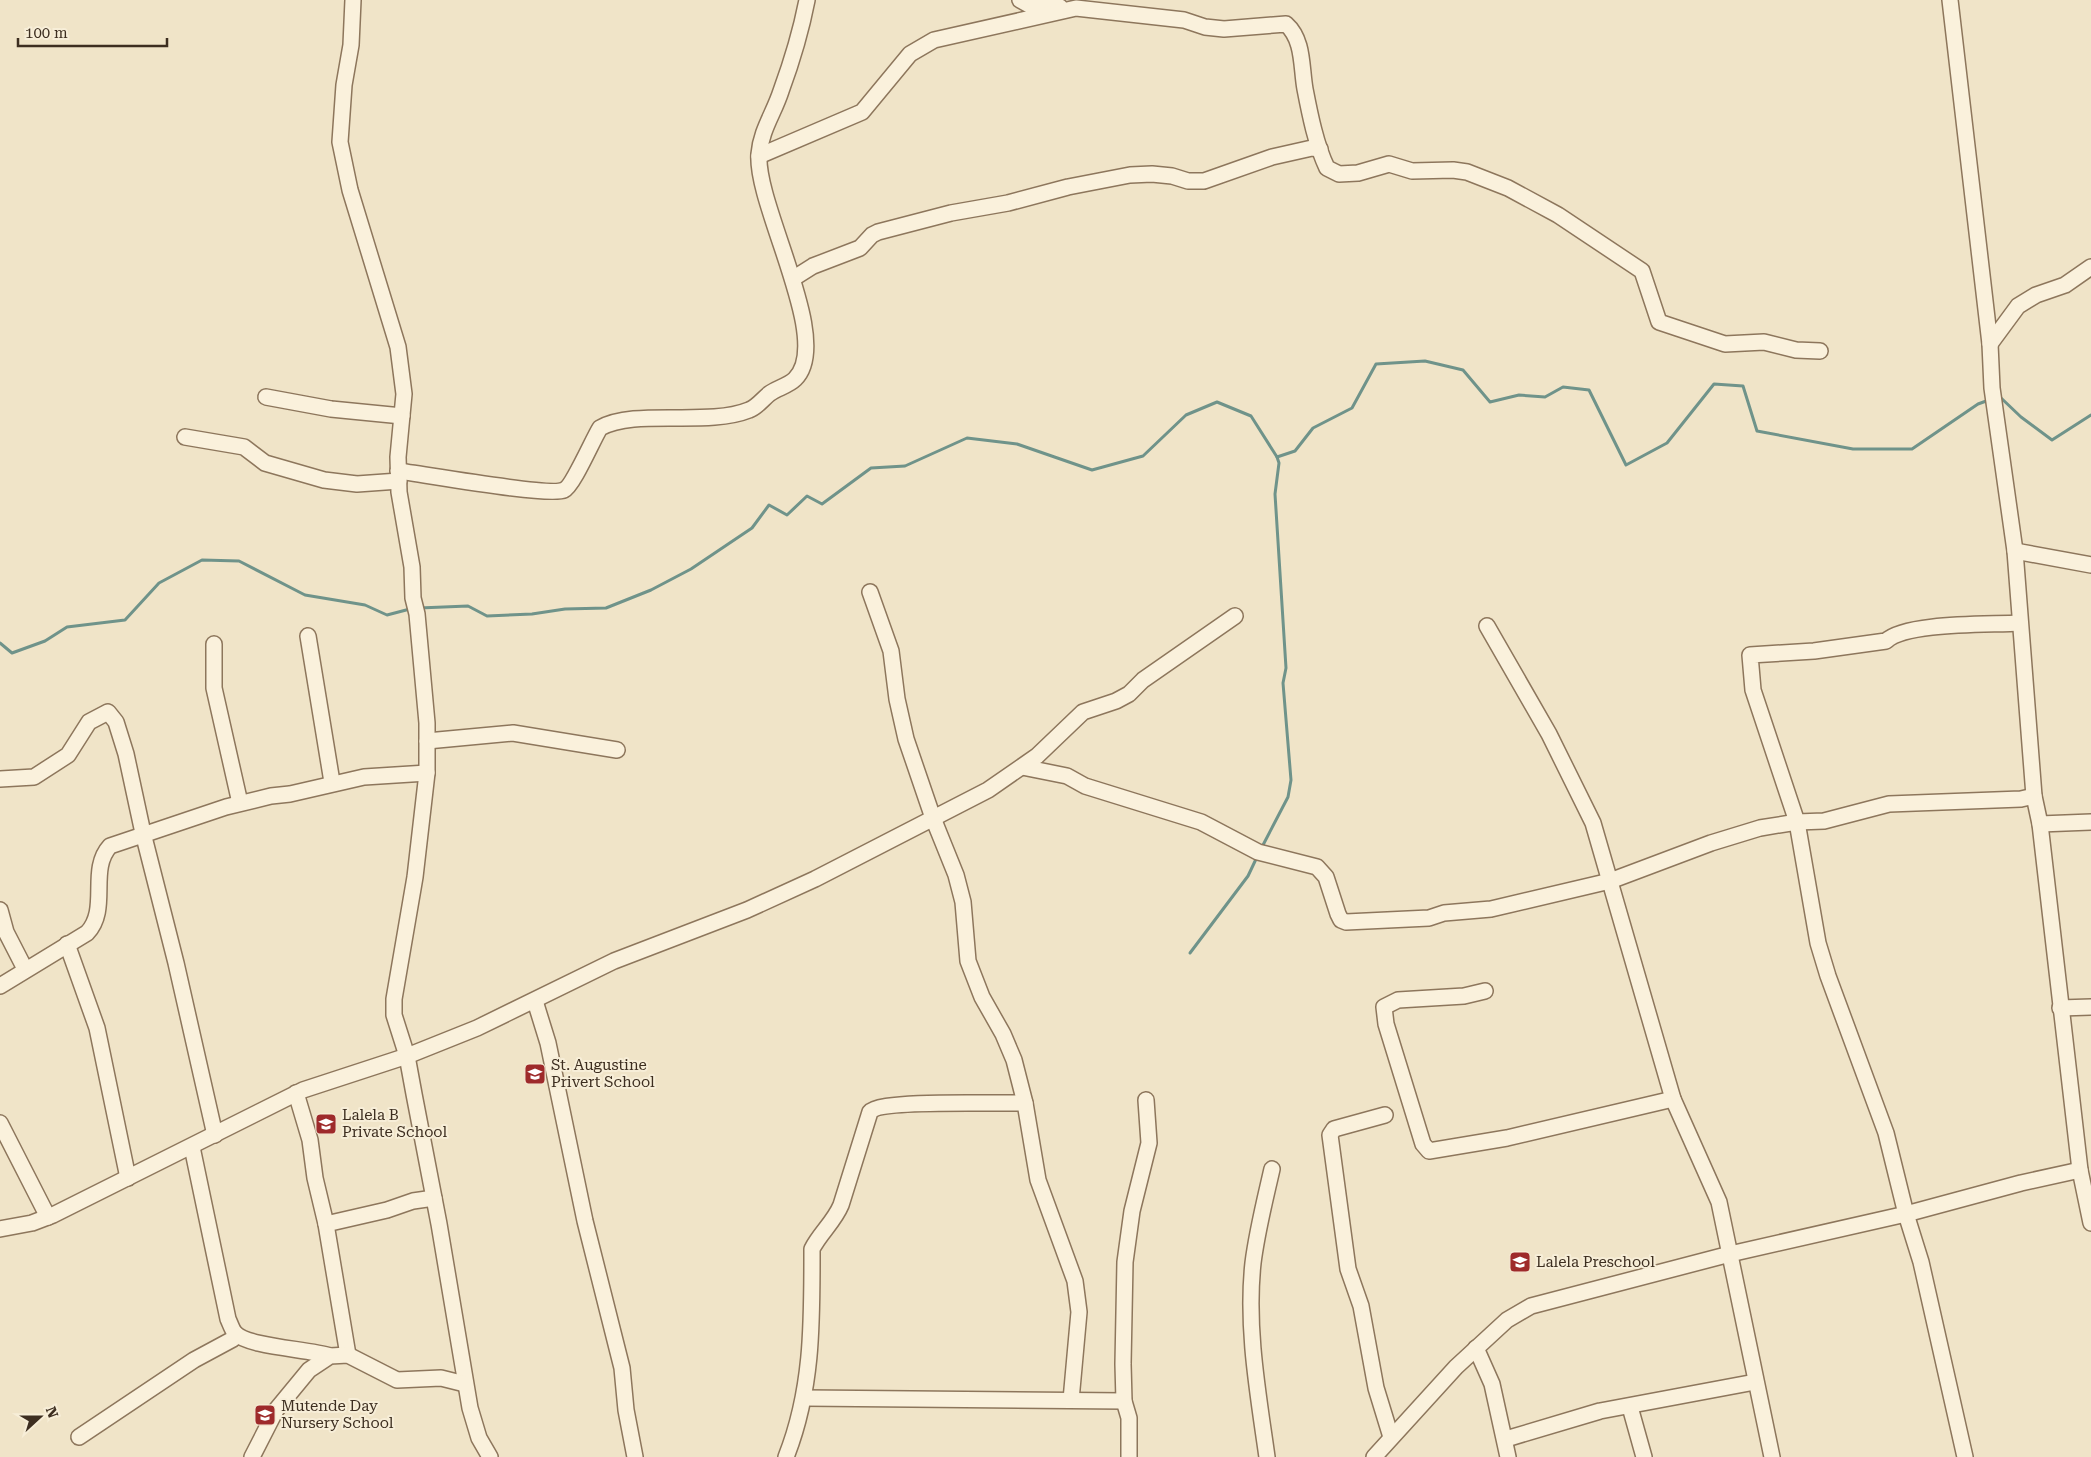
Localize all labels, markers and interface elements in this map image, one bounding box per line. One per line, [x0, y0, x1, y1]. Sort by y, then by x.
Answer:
scale bar [18, 15, 166, 47]
text: 100 m [25, 24, 68, 42]
place label: St. Augustine Privert School [551, 1056, 655, 1091]
school or university icon: St. Augustine Privert School [523, 1062, 547, 1086]
place label: Lalela B Private School [342, 1106, 448, 1141]
school or university icon: Lalela B Private School [314, 1112, 338, 1136]
school or university icon: Lalela Preschool [1508, 1250, 1532, 1274]
place label: Lalela Preschool [1536, 1253, 1655, 1271]
north arrow [15, 1392, 65, 1442]
place label: Mutende Day Nursery School [281, 1397, 394, 1432]
school or university icon: Mutende Day Nursery School [253, 1403, 277, 1427]
text: N [43, 1404, 62, 1420]

